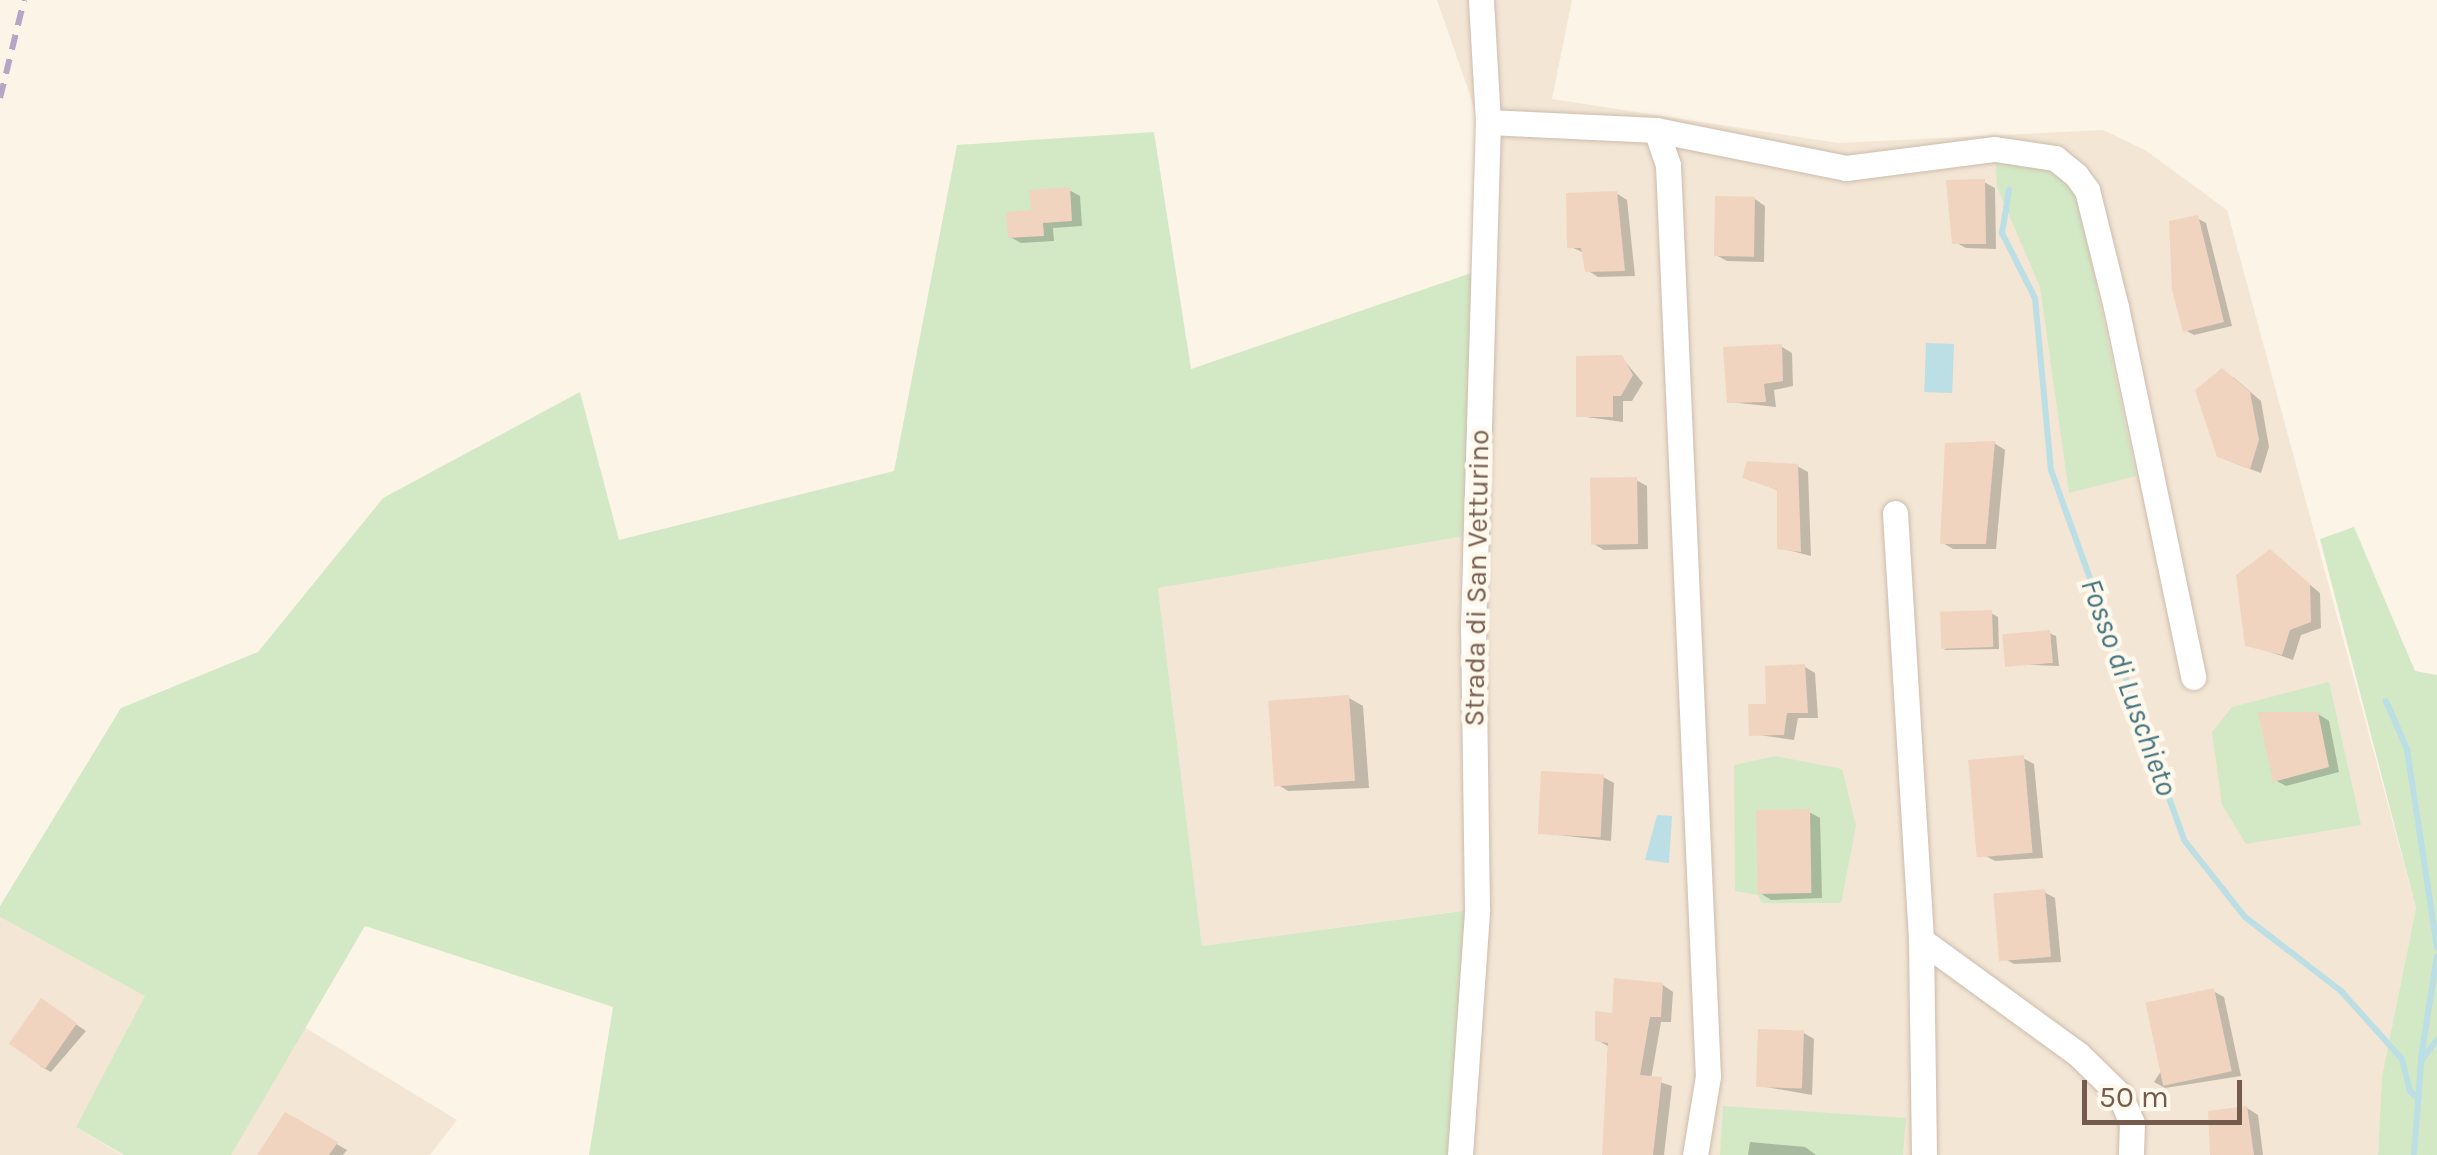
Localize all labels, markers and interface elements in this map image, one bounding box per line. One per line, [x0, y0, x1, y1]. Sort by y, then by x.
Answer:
street label: Strada di San Vetturino [1458, 429, 1496, 727]
water label: Fosso di Luschieto [2073, 574, 2185, 800]
scale bar [2087, 1060, 2247, 1122]
text: 50 m [2099, 1079, 2169, 1115]

